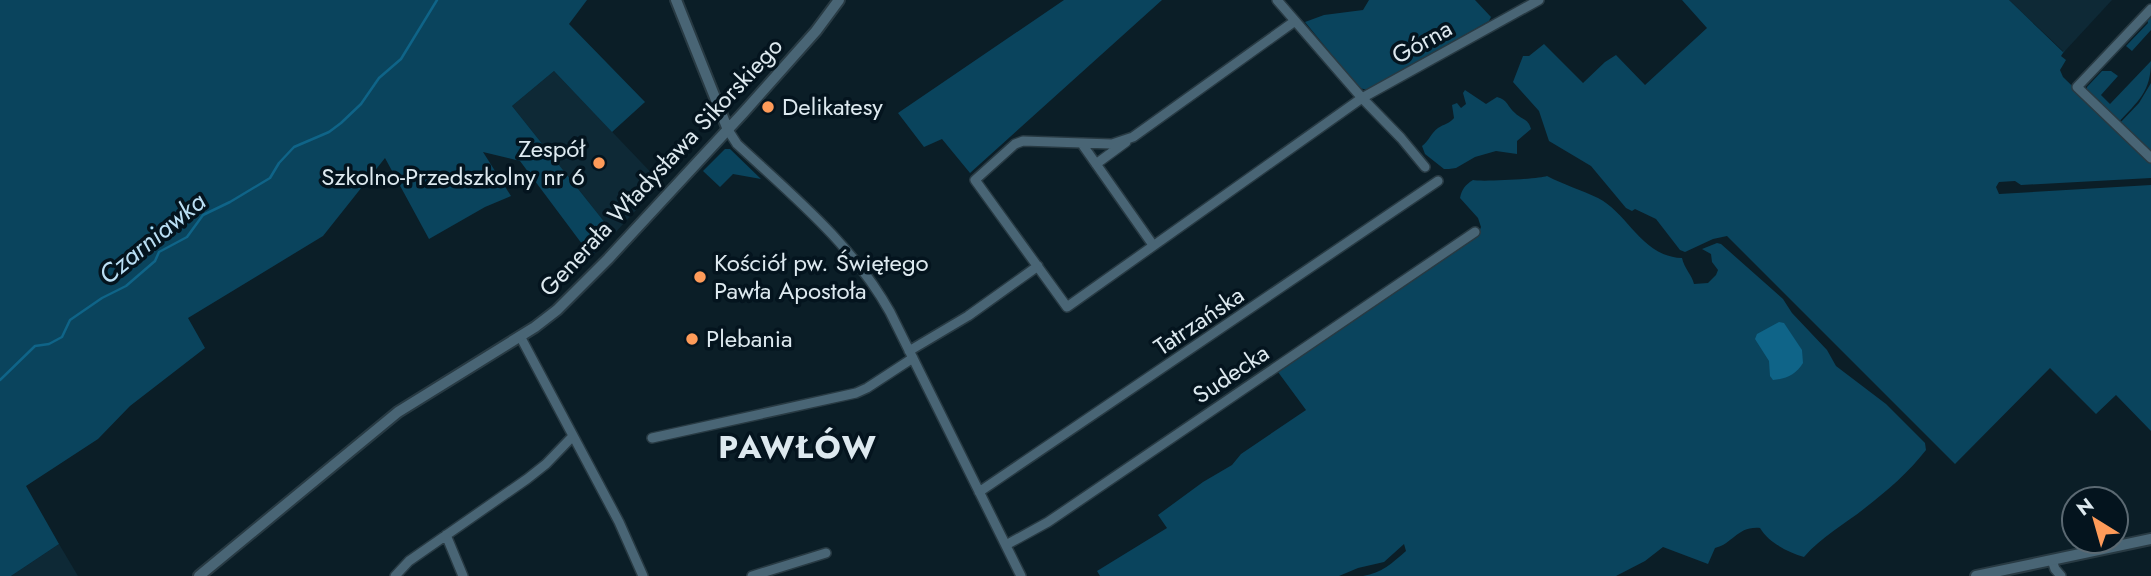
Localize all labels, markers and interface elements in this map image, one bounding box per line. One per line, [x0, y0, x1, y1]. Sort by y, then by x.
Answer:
street label: Górna [1385, 11, 1458, 72]
street label: Generała Władysława Sikorskiego [531, 29, 790, 304]
place label: Delikatesy [782, 89, 883, 124]
marker: Delikatesy [760, 99, 776, 115]
place label: Zespół Szkolno-Przedszkolny nr 6 [321, 131, 586, 194]
marker: Zespół Szkolno-Przedszkolny nr 6 [591, 155, 607, 171]
water label: Czarniawka [90, 182, 214, 293]
place label: Kościół pw. Świętego Pawła Apostoła [714, 245, 929, 308]
marker: Kościół pw. Świętego Pawła Apostoła [692, 269, 708, 285]
street label: Tatrzańska [1147, 278, 1251, 364]
place label: Plebania [706, 321, 793, 356]
marker: Plebania [684, 331, 700, 347]
street label: Sudecka [1186, 335, 1276, 412]
district label: PAWŁÓW [718, 424, 878, 470]
north arrow [2060, 485, 2130, 555]
text: N [2071, 491, 2099, 522]

